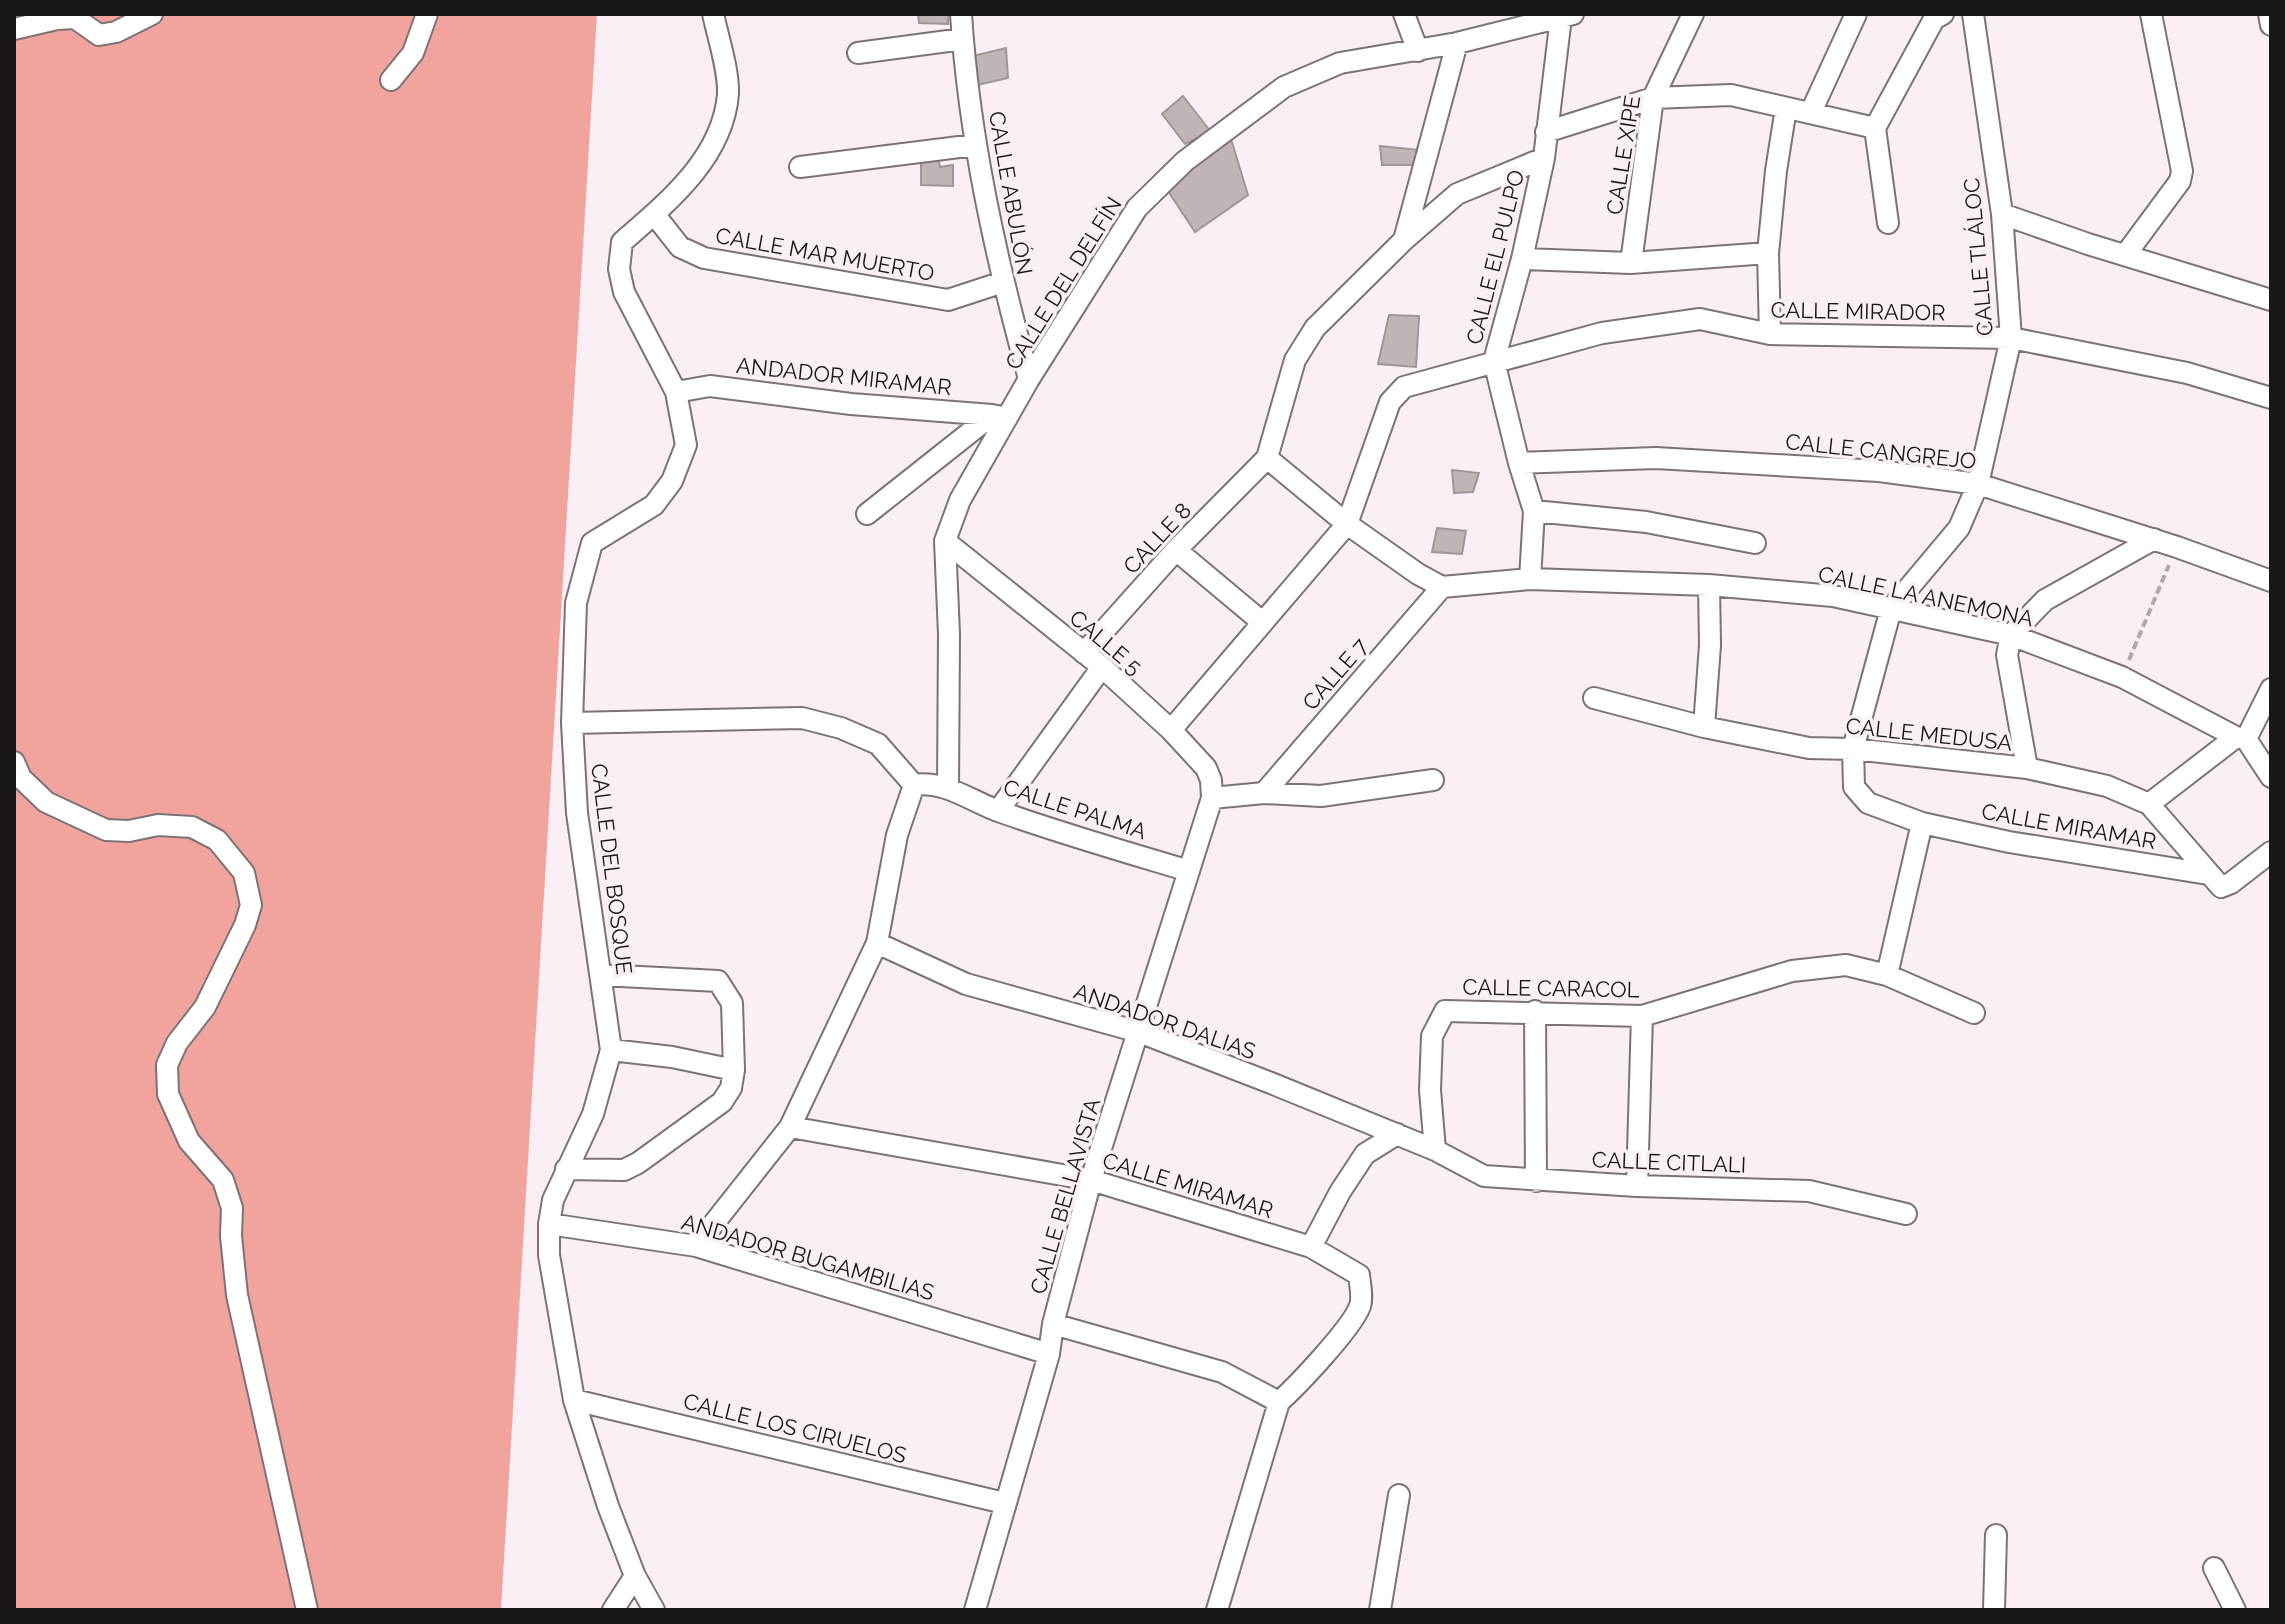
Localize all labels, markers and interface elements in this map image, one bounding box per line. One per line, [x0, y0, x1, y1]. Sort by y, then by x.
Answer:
street label: CALLE XIPE [1601, 93, 1645, 217]
street label: CALLE ABULÓN [984, 109, 1038, 277]
street label: CALLE EL PULPO [1461, 167, 1529, 347]
street label: CALLE TLÁLOC [1958, 177, 1998, 337]
street label: CALLE DEL DELFÍN [999, 192, 1127, 374]
street label: CALLE MAR MUERTO [714, 222, 936, 286]
street label: CALLE MIRADOR [1770, 296, 1946, 326]
street label: ANDADOR MIRAMAR [735, 352, 953, 400]
street label: CALLE CANGREJO [1784, 428, 1978, 474]
street label: CALLE 8 [1118, 497, 1196, 579]
street label: CALLE LA ANEMONA [1816, 560, 2036, 632]
street label: CALLE 5 [1065, 604, 1147, 680]
street label: CALLE 7 [1297, 633, 1373, 715]
street label: CALLE MEDUSA [1844, 712, 2014, 756]
street label: CALLE DEL BOSQUE [586, 762, 638, 976]
street label: CALLE PALMA [1000, 774, 1150, 844]
street label: CALLE MIRAMAR [1980, 798, 2158, 854]
street label: CALLE CARACOL [1462, 973, 1640, 1003]
street label: ANDADOR DALIAS [1071, 978, 1259, 1064]
street label: CALLE BELLAVISTA [1025, 1095, 1105, 1297]
street label: CALLE CITLALI [1591, 1146, 1747, 1178]
street label: CALLE MIRAMAR [1100, 1147, 1276, 1223]
street label: ANDADOR BUGAMBILIAS [679, 1208, 937, 1306]
street label: CALLE LOS CIRUELOS [681, 1388, 909, 1468]

